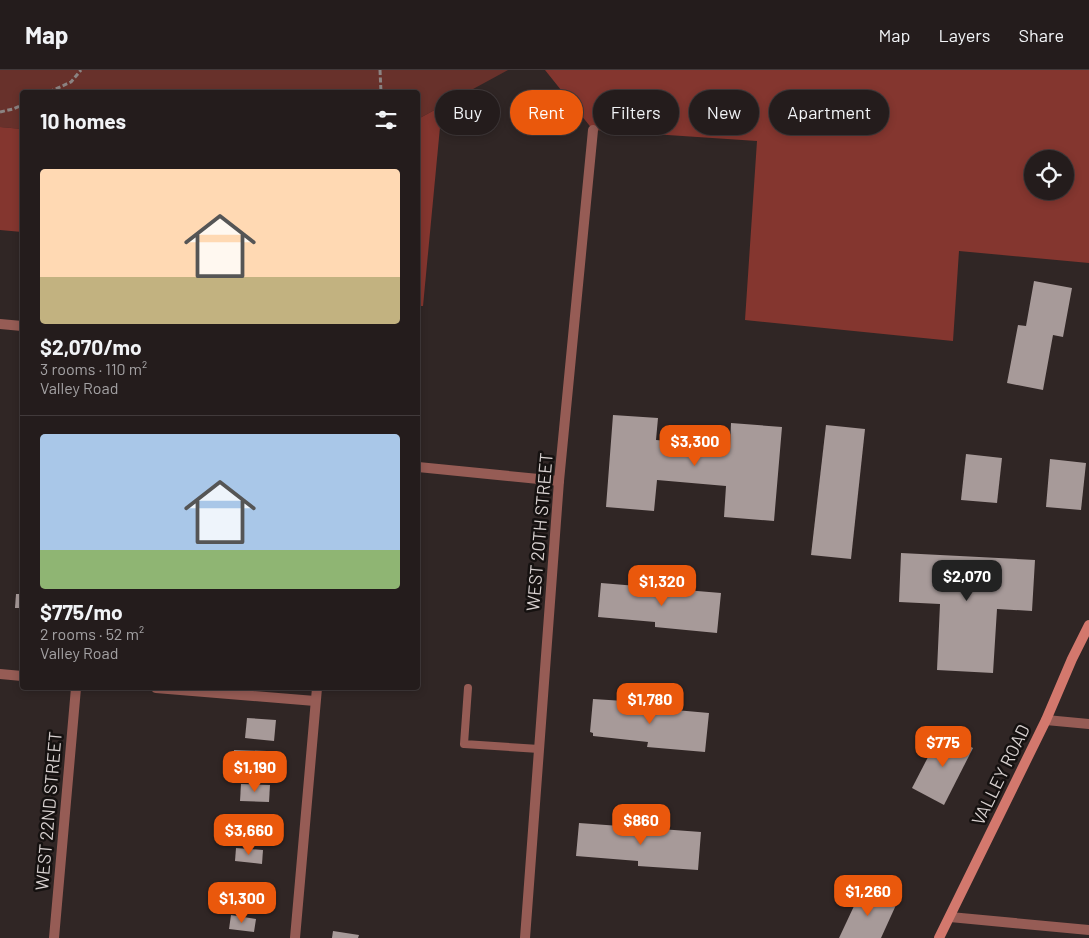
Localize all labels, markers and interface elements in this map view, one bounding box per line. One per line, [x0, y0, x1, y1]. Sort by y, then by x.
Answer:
text: Map [25, 20, 68, 49]
text: Map [878, 24, 910, 46]
text: Layers [938, 24, 991, 46]
text: Share [1019, 24, 1064, 46]
chip: Buy [435, 90, 500, 135]
chip: Rent [510, 90, 583, 135]
chip: Filters [593, 90, 679, 135]
chip: New [689, 90, 759, 135]
chip: Apartment [769, 90, 889, 135]
icon: filters [372, 106, 400, 134]
text: 10 homes [40, 108, 126, 133]
map controls [1024, 150, 1074, 200]
button: locate [1024, 150, 1074, 200]
icon: home [175, 201, 265, 291]
text: $2,070/mo [40, 334, 142, 359]
text: 3 rooms · 110 m² [40, 359, 147, 378]
text: Valley Road [40, 378, 118, 397]
pin: $3,300 [654, 424, 736, 467]
text: $3,300 [671, 431, 719, 450]
street label: WEST 20TH STREET [521, 452, 557, 612]
icon: home [175, 467, 265, 557]
pin: $2,070 [926, 560, 1008, 602]
pin: $1,320 [621, 564, 703, 607]
text: $2,070 [943, 566, 991, 585]
text: $1,320 [639, 571, 685, 590]
text: $775/mo [40, 599, 123, 624]
text: 2 rooms · 52 m² [40, 624, 144, 643]
text: Valley Road [40, 643, 118, 662]
pin: $1,780 [609, 682, 691, 725]
text: $1,780 [628, 689, 672, 708]
street label: VALLEY ROAD [966, 721, 1034, 828]
pin: $775 [913, 726, 973, 768]
street label: WEST 22ND STREET [30, 730, 66, 891]
text: $775 [926, 732, 960, 751]
pin: $1,190 [214, 750, 296, 793]
text: $1,190 [234, 757, 276, 776]
pin: $860 [611, 804, 671, 846]
text: $860 [623, 810, 659, 829]
pin: $3,660 [208, 814, 290, 856]
text: $3,660 [225, 820, 273, 839]
pin: $1,260 [827, 874, 909, 917]
text: $1,260 [845, 881, 891, 900]
pin: $1,300 [201, 882, 283, 924]
text: $1,300 [219, 888, 265, 907]

